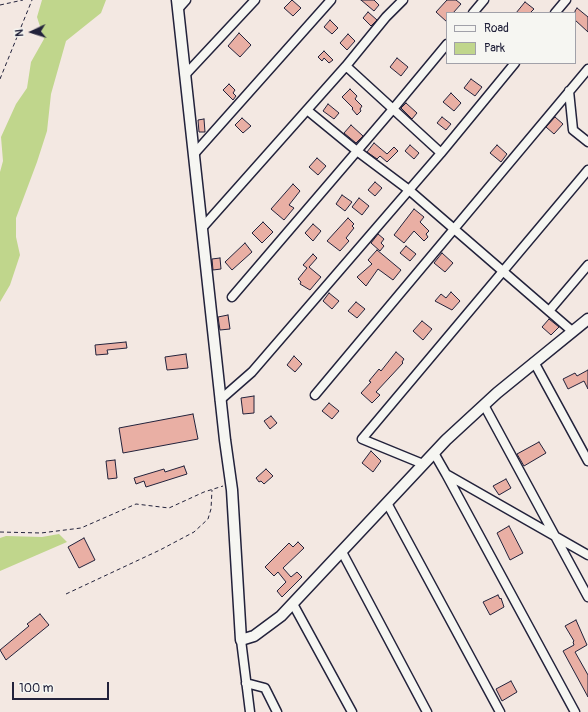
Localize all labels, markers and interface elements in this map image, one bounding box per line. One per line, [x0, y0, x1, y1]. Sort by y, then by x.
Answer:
north arrow [12, 12, 52, 52]
legend [446, 12, 576, 64]
text: Road [484, 21, 509, 36]
text: N [13, 29, 26, 37]
text: Park [484, 41, 505, 56]
scale bar [14, 674, 111, 700]
text: 100 m [19, 681, 53, 696]

